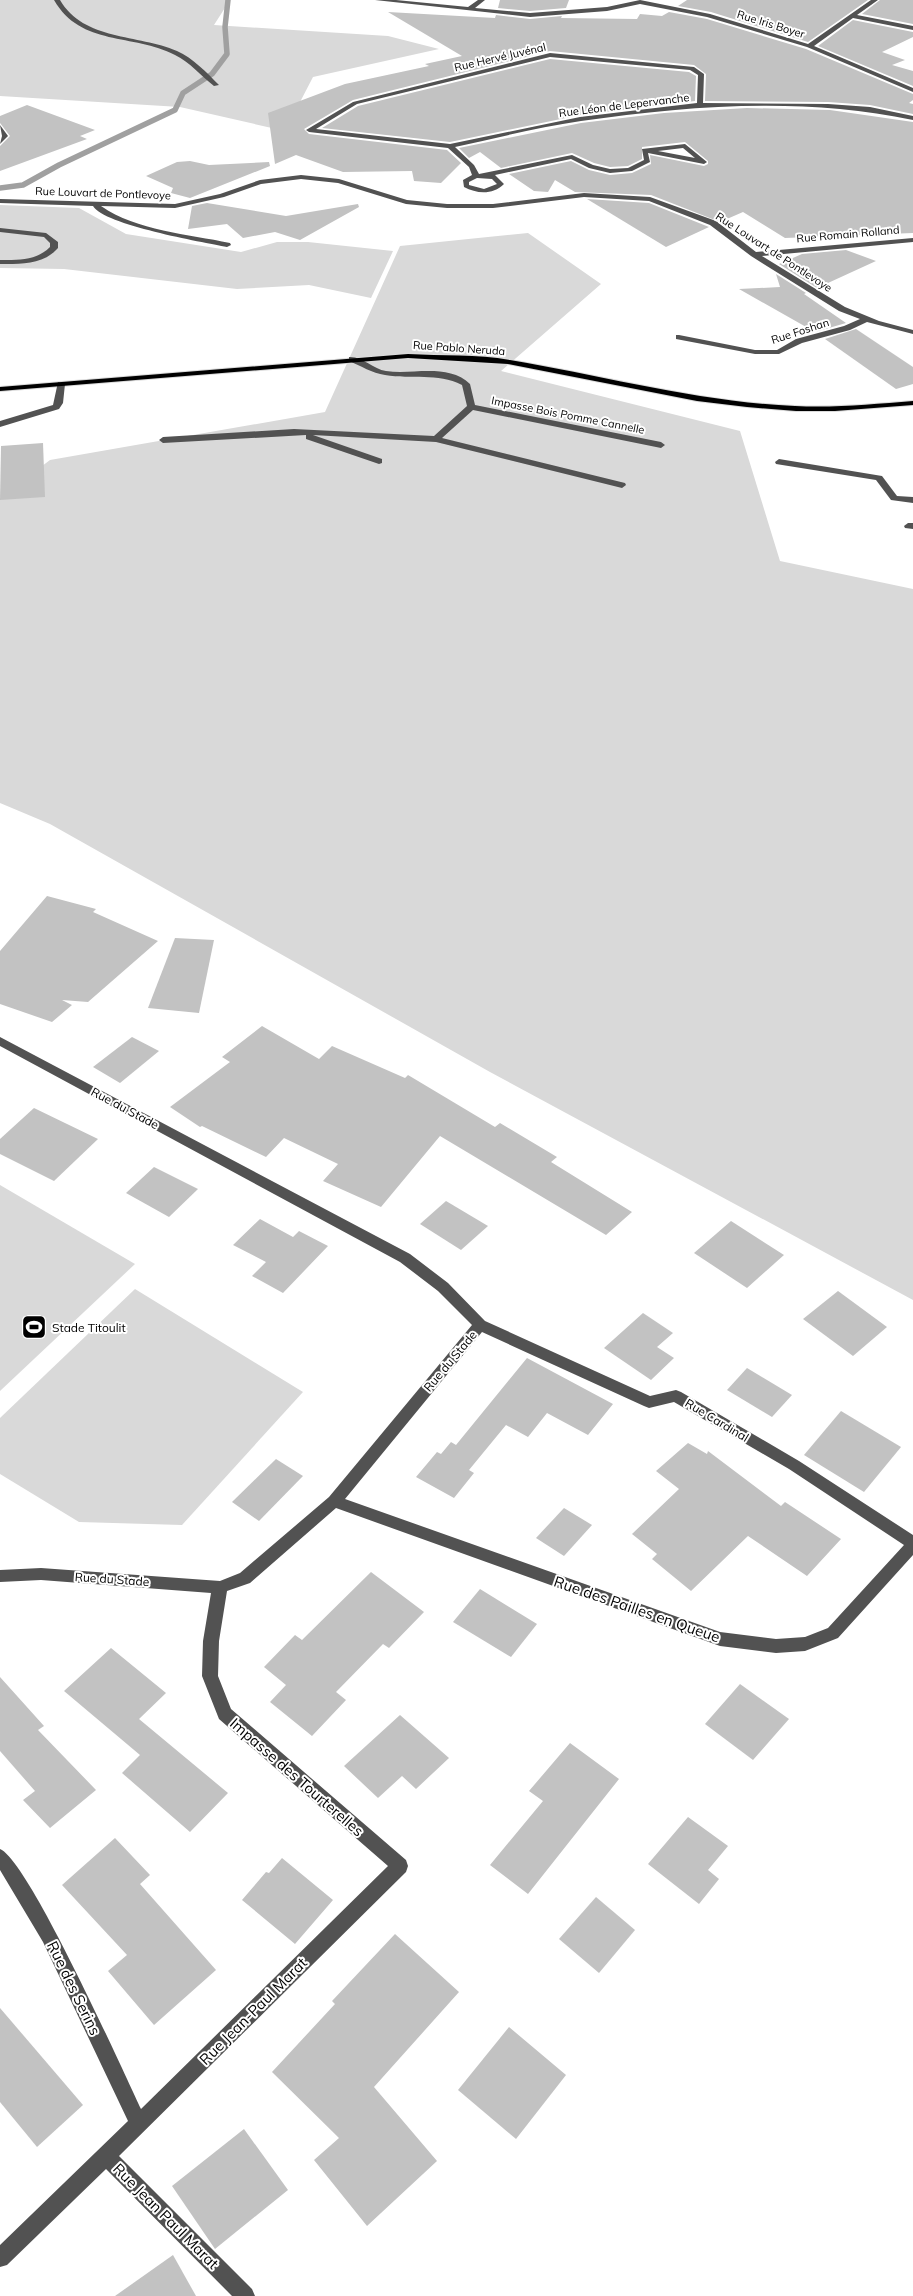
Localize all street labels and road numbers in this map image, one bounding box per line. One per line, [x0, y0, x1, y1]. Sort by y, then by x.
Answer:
street label: Rue Iris Boyer [735, 7, 807, 41]
street label: Rue Hervé Juvénal [453, 40, 547, 74]
street label: Rue Léon de Lepervanche [558, 90, 690, 120]
street label: Rue Louvart de Pontlevoye [35, 184, 171, 202]
street label: Rue Louvart de Pontlevoye [713, 209, 835, 295]
street label: Rue Romain Rolland [796, 223, 900, 245]
street label: Rue Foshan [769, 315, 831, 347]
street label: Rue Pablo Neruda [412, 338, 506, 358]
street label: Impasse Bois Pomme Cannelle [490, 393, 646, 437]
street label: Rue du Stade [88, 1084, 162, 1132]
street label: Rue du Stade [420, 1328, 480, 1394]
street label: Rue Cardinal [682, 1395, 752, 1445]
street label: Rue du Stade [74, 1569, 150, 1589]
street label: Rue des Pailles en Queue [551, 1572, 723, 1646]
street label: Impasse des Tourterelles [226, 1714, 368, 1840]
street label: Rue des Serins [43, 1938, 105, 2038]
street label: Rue Jean-Paul Marat [195, 1953, 311, 2069]
street label: Rue Jean Paul Marat [109, 2159, 223, 2273]

